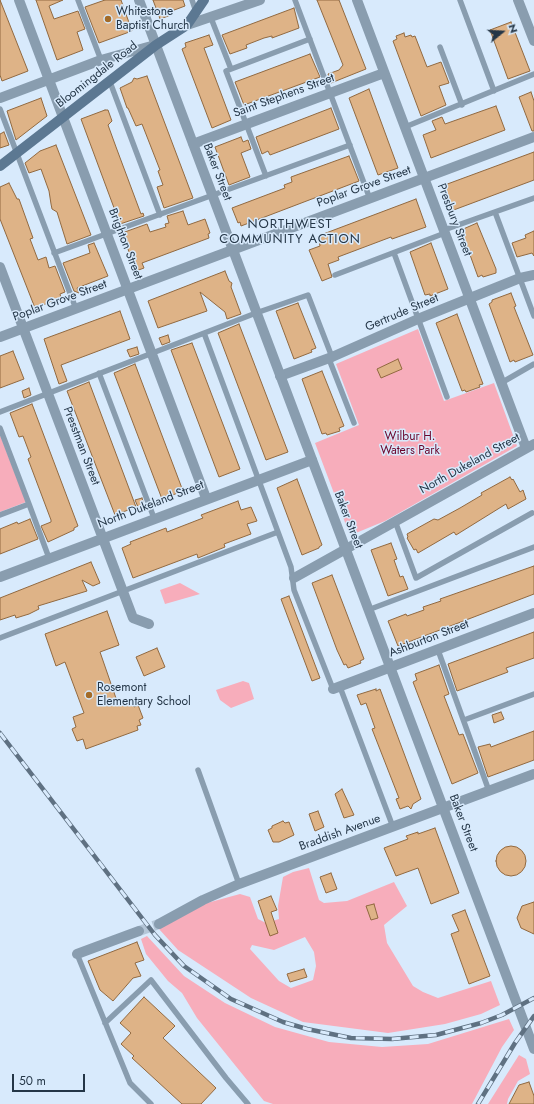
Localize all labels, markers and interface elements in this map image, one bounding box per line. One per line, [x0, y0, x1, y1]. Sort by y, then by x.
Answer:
place label: Whitestone Baptist Church [116, 5, 189, 33]
north arrow [482, 12, 522, 52]
marker: Whitestone Baptist Church [103, 14, 113, 24]
text: N [504, 22, 522, 35]
street label: Bloomingdale Road [53, 39, 141, 111]
street label: Saint Stephens Street [231, 71, 337, 121]
street label: Baker Street [200, 141, 234, 203]
street label: Poplar Grove Street [315, 163, 413, 211]
street label: Presbury Street [434, 182, 474, 258]
street label: Brighton Street [105, 206, 145, 282]
district label: NORTHWEST COMMUNITY ACTION [219, 217, 361, 248]
street label: Poplar Grove Street [11, 277, 109, 325]
street label: Gertrude Street [363, 291, 441, 335]
street label: Presstman Street [59, 405, 103, 487]
park label: Wilbur H. Waters Park [380, 430, 440, 458]
street label: North Dukeland Street [417, 430, 523, 498]
street label: North Dukeland Street [96, 478, 206, 532]
street label: Baker Street [331, 489, 365, 551]
street label: Ashburton Street [387, 617, 471, 661]
place label: Rosemont Elementary School [97, 681, 191, 709]
marker: Rosemont Elementary School [84, 690, 94, 700]
street label: Baker Street [446, 792, 480, 854]
street label: Braddish Avenue [297, 812, 383, 854]
scale bar [14, 1066, 87, 1092]
text: 50 m [19, 1072, 46, 1090]

